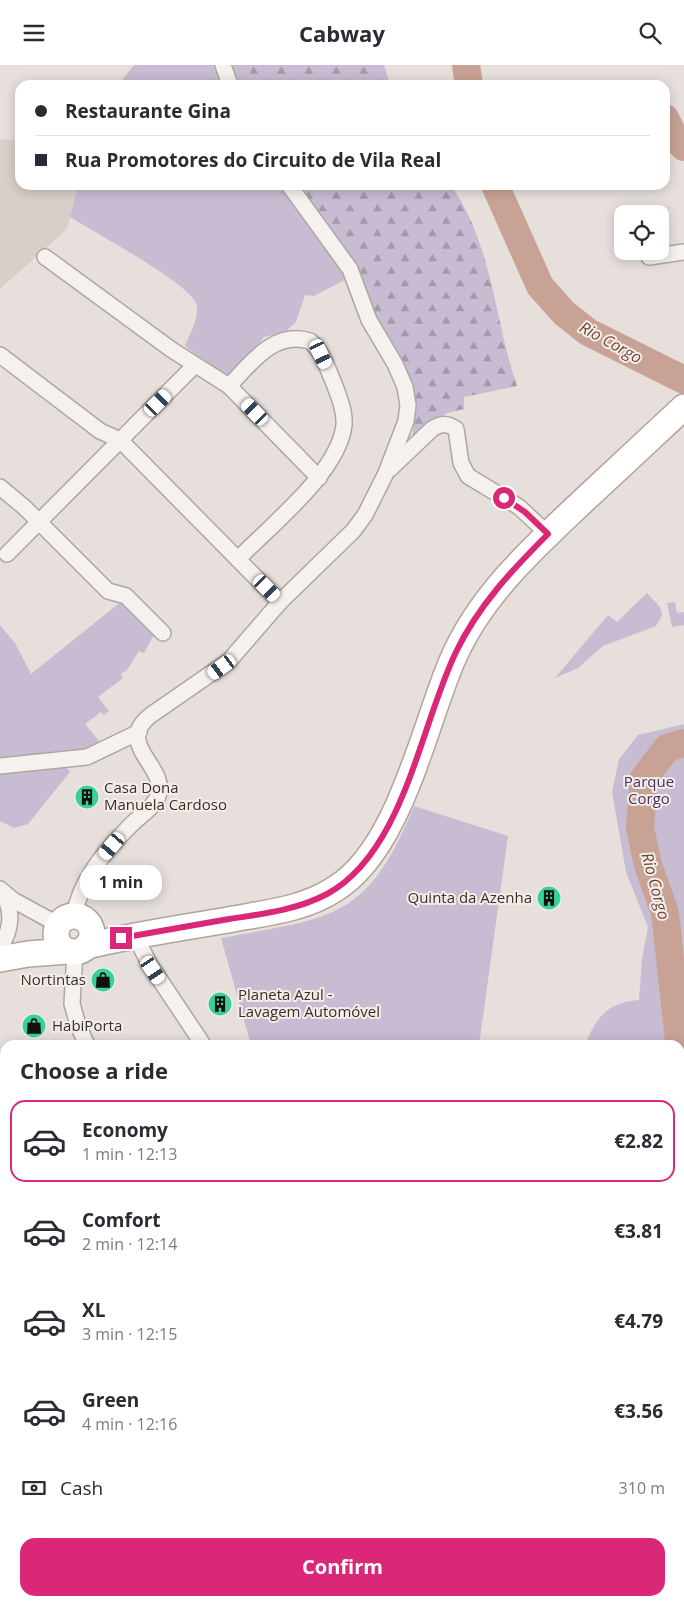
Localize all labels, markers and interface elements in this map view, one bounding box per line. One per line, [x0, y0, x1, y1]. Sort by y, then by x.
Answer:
text: Cabway [299, 18, 385, 48]
icon: menu [20, 19, 48, 47]
icon: search [636, 19, 664, 47]
text: Restaurante Gina [65, 98, 231, 124]
text: Rua Promotores do Circuito de Vila Real [65, 147, 441, 173]
map controls [614, 205, 669, 260]
button: locate [614, 205, 669, 260]
water label: Rio Corgo [576, 316, 646, 368]
car [307, 337, 334, 371]
car [142, 387, 173, 419]
car [239, 396, 270, 428]
route start [493, 487, 515, 509]
car [251, 572, 282, 604]
car [205, 652, 238, 682]
park label: Parque Corgo [624, 771, 674, 808]
place label: Casa Dona Manuela Cardoso [104, 777, 227, 814]
building icon: Casa Dona Manuela Cardoso [74, 784, 100, 810]
car [96, 830, 127, 862]
water label: Rio Corgo [637, 850, 675, 922]
callout: 1 min [80, 865, 162, 901]
text: 1 min [99, 871, 143, 893]
building icon: Quinta da Azenha [536, 885, 562, 911]
place label: Quinta da Azenha [407, 887, 532, 907]
route end [110, 927, 132, 949]
car [138, 953, 167, 987]
shop icon: Nortintas [90, 967, 116, 993]
place label: Nortintas [20, 969, 86, 989]
place label: Planeta Azul - Lavagem Automóvel [238, 984, 380, 1021]
building icon: Planeta Azul - Lavagem Automóvel [207, 991, 233, 1017]
shop icon: HabiPorta [21, 1013, 47, 1039]
place label: HabiPorta [52, 1015, 122, 1035]
text: Choose a ride [20, 1055, 168, 1085]
text: Economy [82, 1117, 168, 1143]
icon: car [22, 1119, 67, 1164]
text: €2.82 [614, 1128, 663, 1154]
text: 1 min · 12:13 [82, 1143, 177, 1165]
text: Comfort [82, 1207, 161, 1233]
icon: car [22, 1209, 67, 1254]
text: €3.81 [614, 1218, 663, 1244]
text: 2 min · 12:14 [82, 1233, 177, 1255]
text: XL [82, 1297, 105, 1323]
icon: car [22, 1299, 67, 1344]
text: €4.79 [614, 1308, 663, 1334]
text: 3 min · 12:15 [82, 1323, 177, 1345]
text: Green [82, 1387, 139, 1413]
icon: car [22, 1389, 67, 1434]
text: €3.56 [614, 1398, 663, 1424]
text: 4 min · 12:16 [82, 1413, 177, 1435]
icon: cash [20, 1474, 48, 1502]
text: Cash [60, 1475, 103, 1501]
text: 310 m [619, 1477, 665, 1499]
button: Confirm [20, 1538, 665, 1596]

